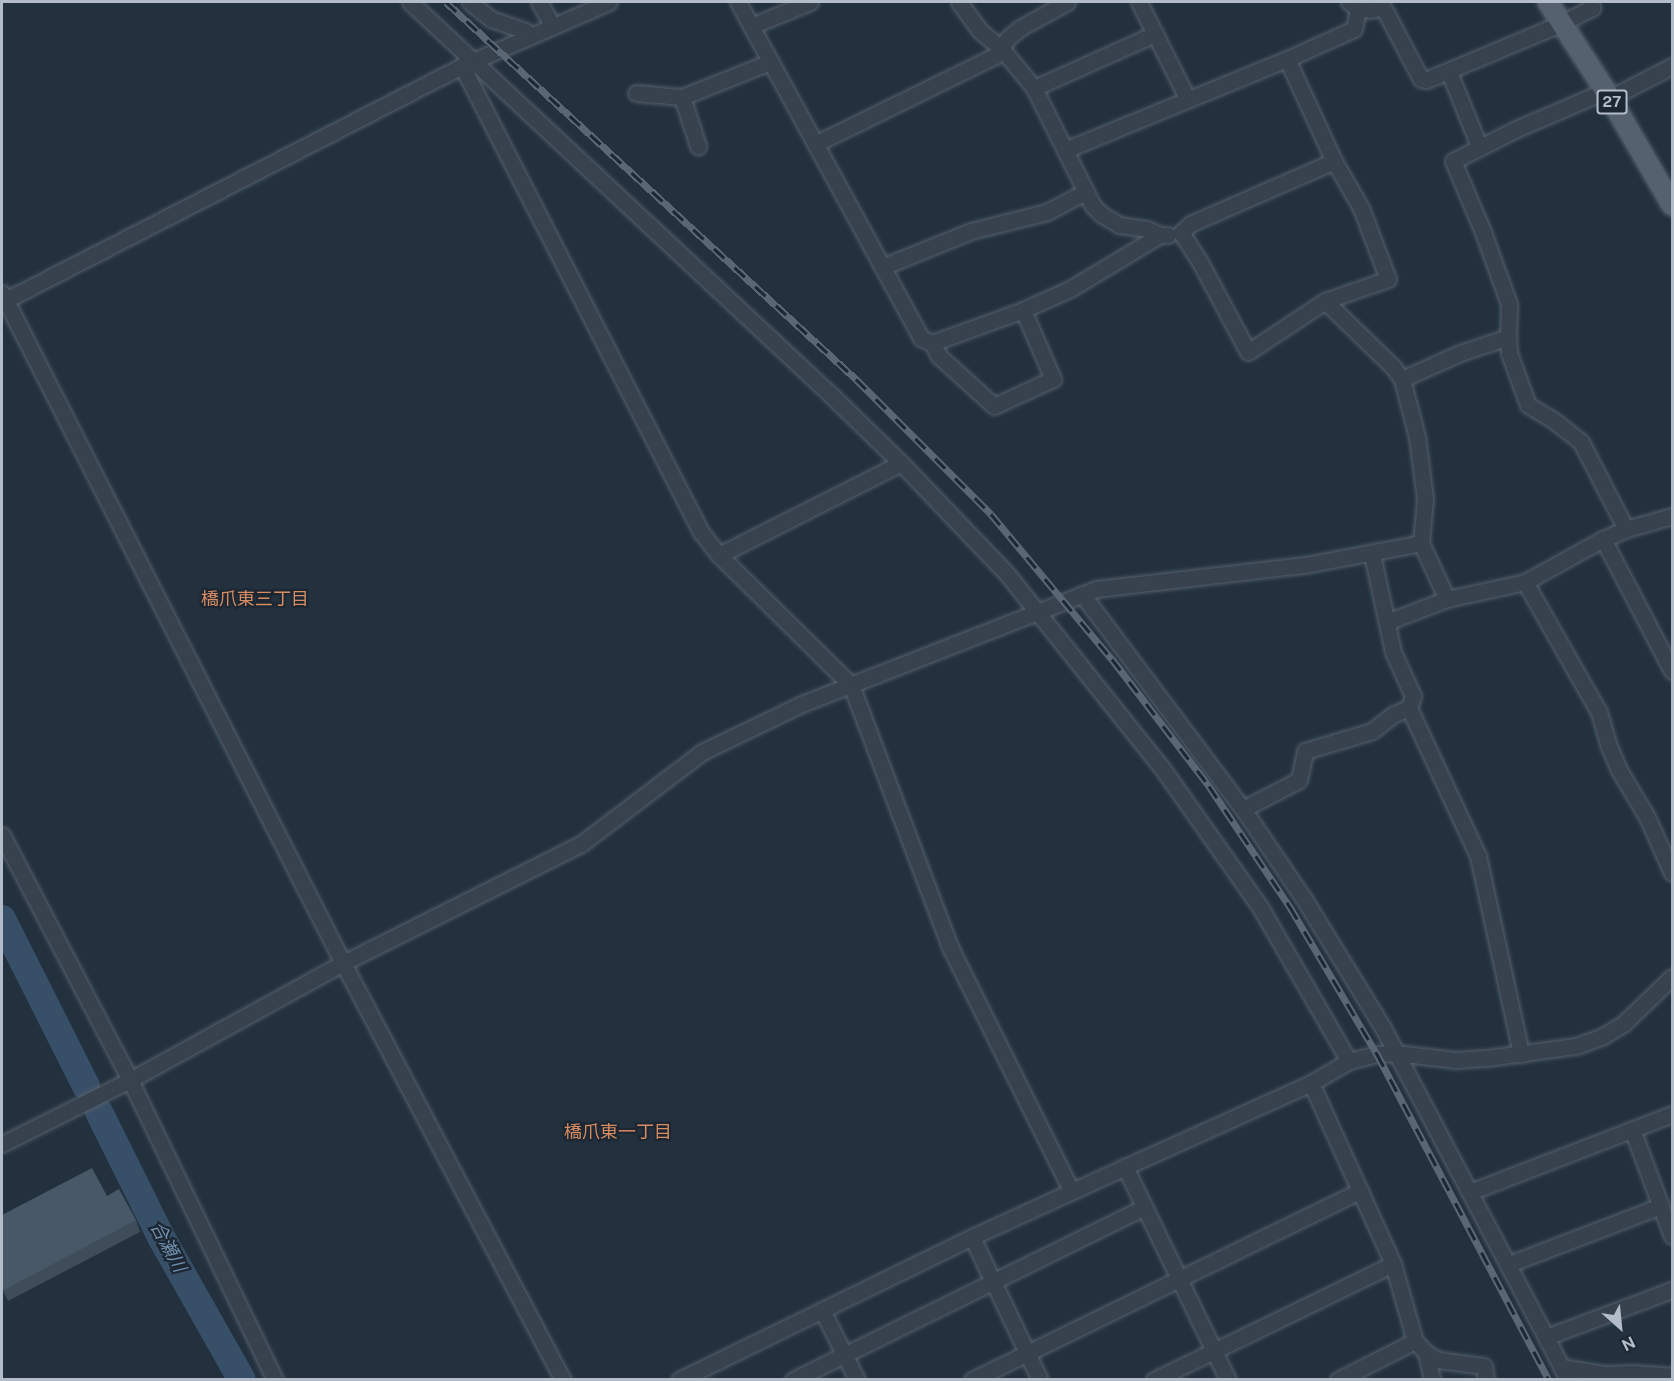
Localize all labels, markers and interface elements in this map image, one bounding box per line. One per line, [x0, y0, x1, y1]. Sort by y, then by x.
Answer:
road number: 27 [1596, 90, 1628, 114]
district label: 橋爪東三丁目 [201, 588, 309, 610]
district label: 橋爪東一丁目 [564, 1121, 672, 1143]
water label: 合瀬川 [146, 1218, 190, 1276]
north arrow [1590, 1297, 1650, 1357]
text: N [1619, 1332, 1638, 1355]

